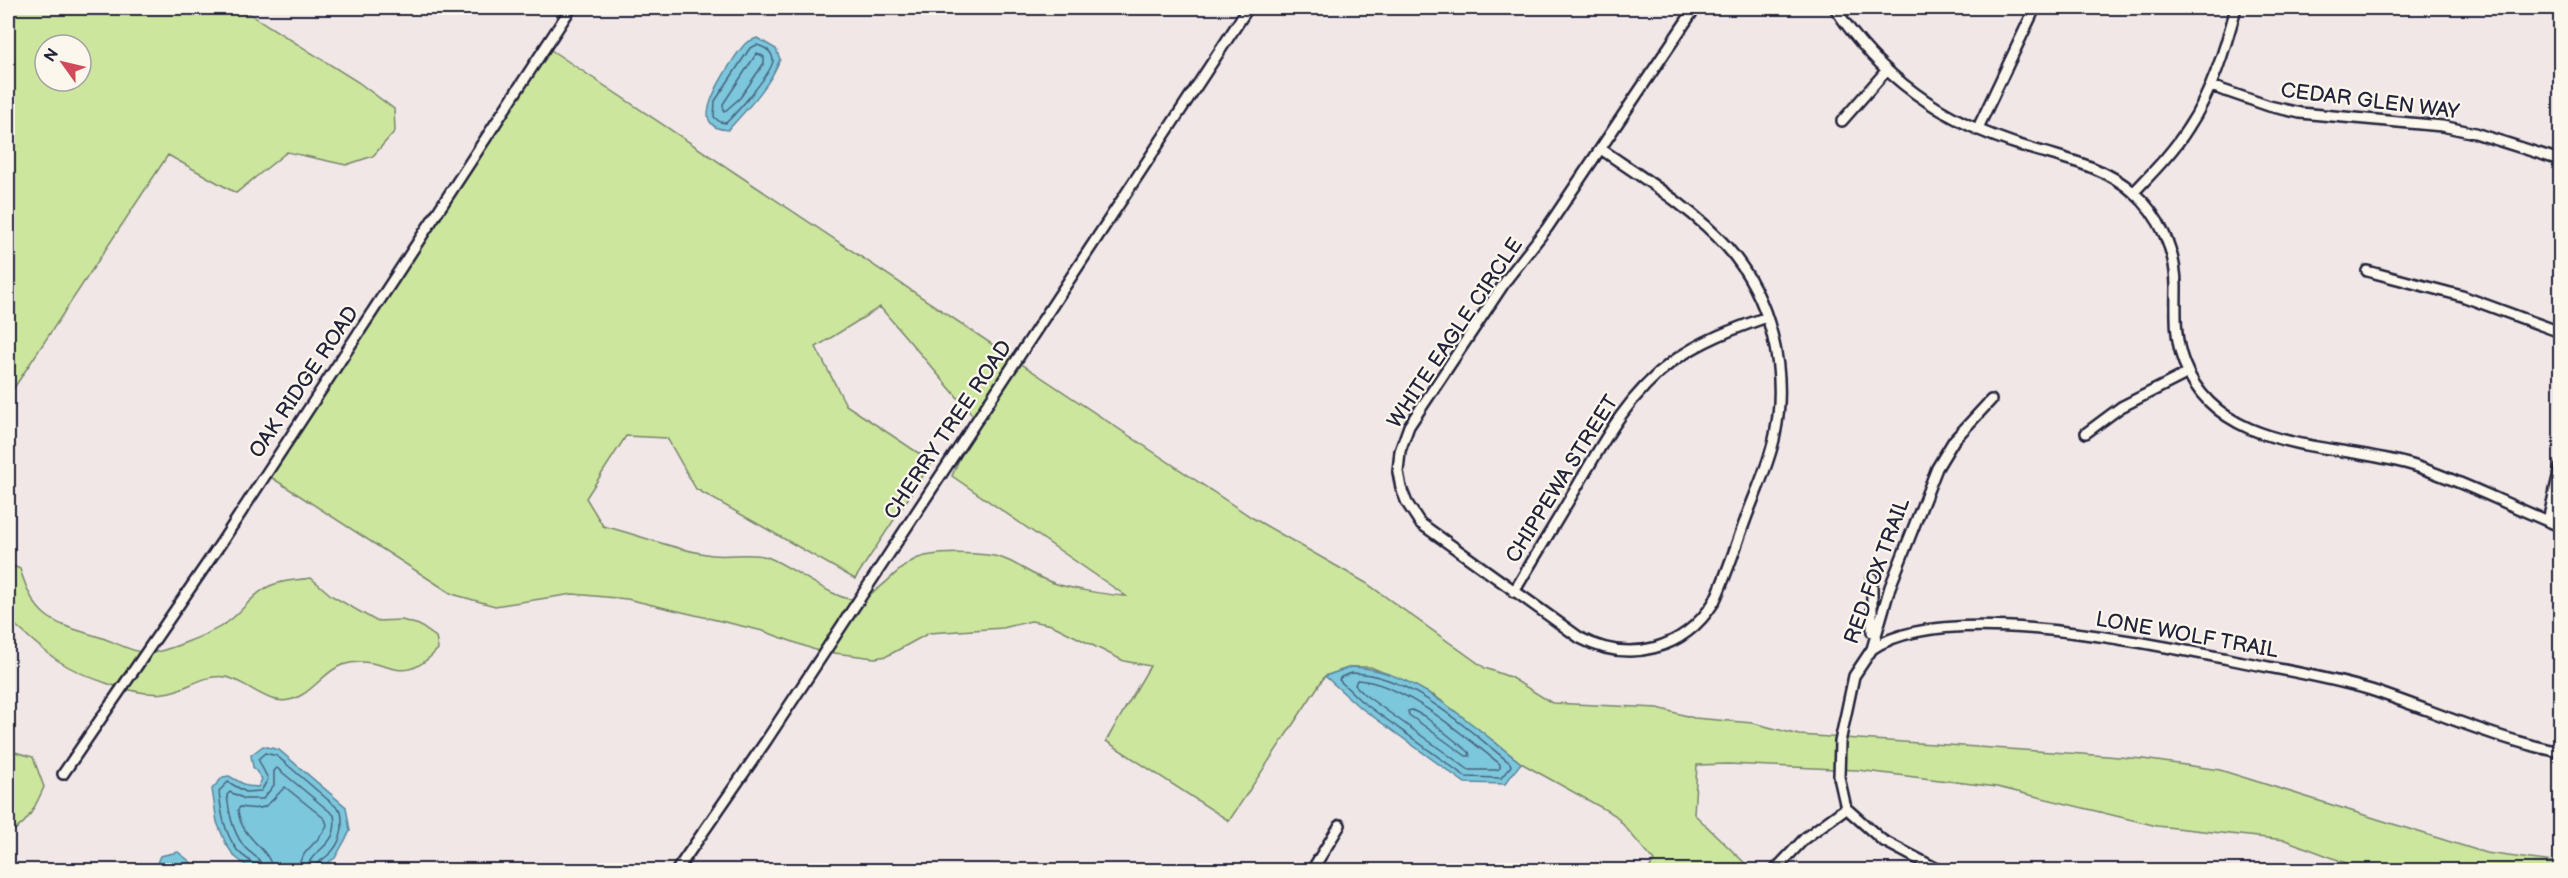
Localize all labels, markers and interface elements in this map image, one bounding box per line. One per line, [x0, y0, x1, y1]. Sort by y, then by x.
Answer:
north arrow [33, 33, 93, 93]
text: N [41, 45, 63, 66]
street label: CEDAR GLEN WAY [2279, 78, 2461, 124]
street label: WHITE EAGLE CIRCLE [1382, 233, 1528, 433]
street label: OAK RIDGE ROAD [244, 301, 364, 463]
street label: CHERRY TREE ROAD [879, 336, 1017, 524]
street label: CHIPPEWA STREET [1500, 390, 1624, 567]
street label: RED FOX TRAIL [1839, 495, 1915, 647]
street label: LONE WOLF TRAIL [2094, 607, 2280, 663]

